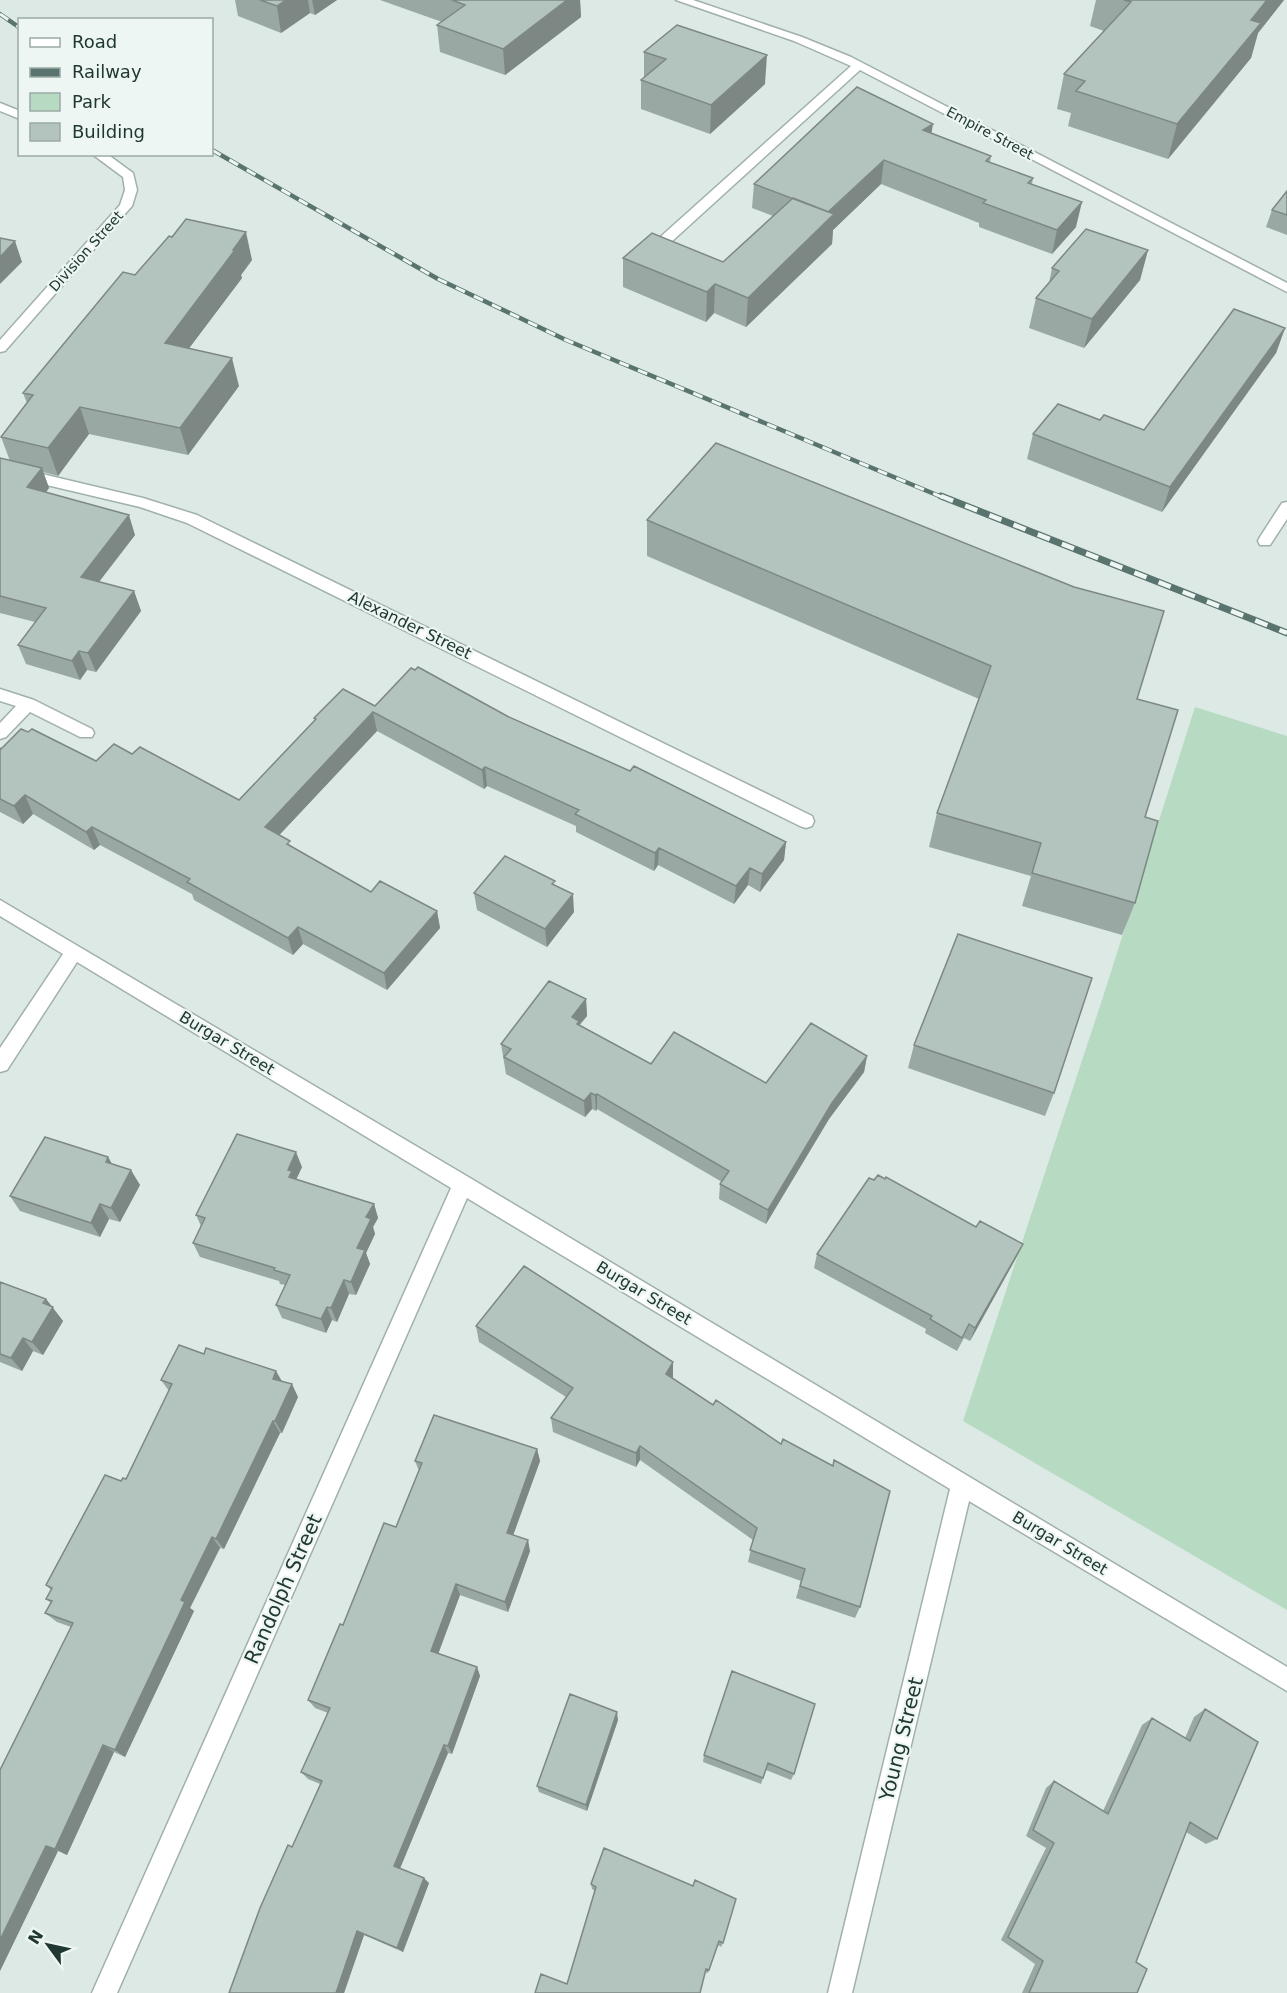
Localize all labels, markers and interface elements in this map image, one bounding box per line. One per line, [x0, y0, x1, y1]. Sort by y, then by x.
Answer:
legend [18, 18, 213, 156]
text: Road [72, 31, 117, 52]
text: Railway [72, 61, 142, 82]
text: Park [72, 91, 111, 112]
street label: Empire Street [944, 103, 1037, 163]
text: Building [72, 121, 145, 142]
street label: Division Street [46, 207, 127, 294]
street label: Alexander Street [345, 587, 475, 663]
street label: Burgar Street [176, 1007, 278, 1079]
street label: Burgar Street [593, 1257, 695, 1329]
street label: Burgar Street [1009, 1507, 1111, 1579]
street label: Randolph Street [239, 1510, 327, 1668]
street label: Young Street [874, 1674, 928, 1804]
north arrow [18, 1915, 78, 1975]
text: N [24, 1926, 47, 1948]

